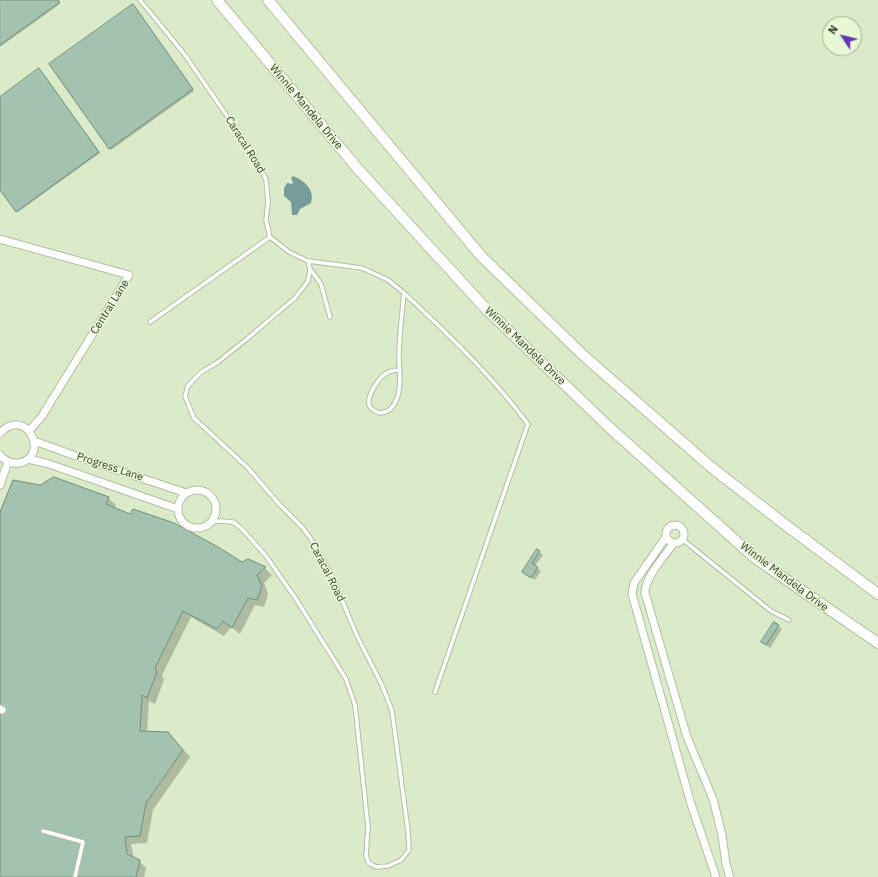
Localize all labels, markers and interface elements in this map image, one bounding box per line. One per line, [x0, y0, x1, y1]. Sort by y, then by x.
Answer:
north arrow [822, 16, 862, 56]
text: N [825, 22, 841, 37]
street label: Winnie Mandela Drive [267, 62, 345, 152]
street label: Caracal Road [222, 114, 268, 176]
street label: Central Lane [88, 277, 132, 337]
street label: Winnie Mandela Drive [482, 304, 568, 388]
street label: Progress Lane [75, 450, 145, 484]
street label: Caracal Road [306, 540, 348, 604]
street label: Winnie Mandela Drive [737, 540, 831, 614]

